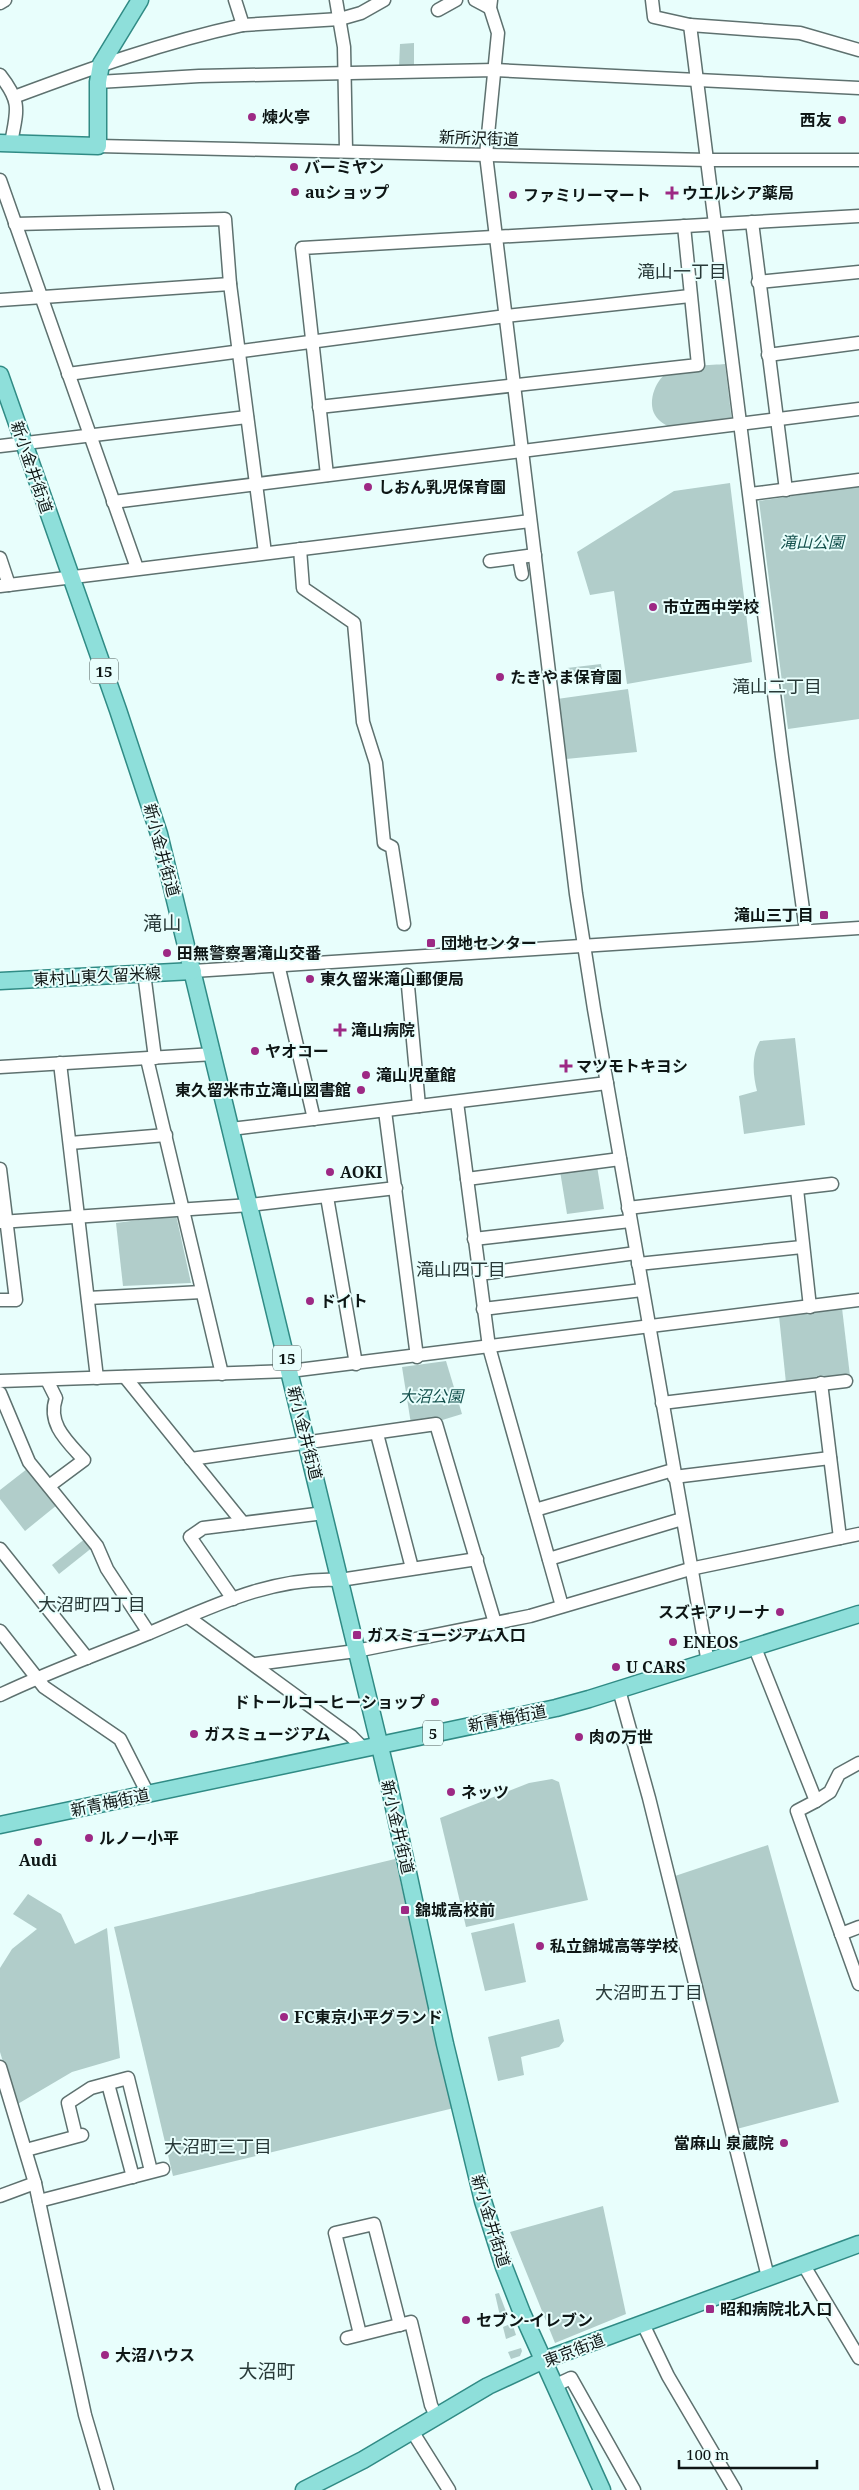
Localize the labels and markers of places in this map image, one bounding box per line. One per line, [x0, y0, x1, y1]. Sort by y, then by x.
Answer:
place label: 煉火亭 [262, 106, 310, 128]
place label: 西友 [800, 109, 832, 131]
marker: 煉火亭 [246, 111, 258, 123]
marker: 西友 [836, 114, 848, 126]
place label: バーミヤン [304, 156, 384, 178]
marker: バーミヤン [288, 161, 300, 173]
place label: auショップ [305, 181, 389, 203]
place label: ウエルシア薬局 [682, 182, 794, 204]
place label: ファミリーマート [523, 184, 651, 206]
marker: auショップ [289, 186, 301, 198]
marker: ウエルシア薬局 [666, 187, 678, 199]
marker: ファミリーマート [507, 189, 519, 201]
place label: しおん乳児保育園 [378, 476, 506, 498]
marker: しおん乳児保育園 [362, 481, 374, 493]
place label: 市立西中学校 [663, 596, 759, 618]
marker: 市立西中学校 [647, 601, 659, 613]
place label: たきやま保育園 [510, 666, 622, 688]
marker: たきやま保育園 [494, 671, 506, 683]
place label: 滝山三丁目 [734, 904, 814, 926]
marker: 滝山三丁目 [818, 909, 830, 921]
place label: 団地センター [441, 932, 537, 954]
marker: 団地センター [425, 937, 437, 949]
place label: 田無警察署滝山交番 [177, 942, 321, 964]
marker: 田無警察署滝山交番 [161, 947, 173, 959]
place label: 東久留米滝山郵便局 [320, 968, 464, 990]
marker: 東久留米滝山郵便局 [304, 973, 316, 985]
place label: 滝山病院 [351, 1019, 415, 1041]
marker: 滝山病院 [333, 1023, 347, 1037]
place label: ヤオコー [265, 1040, 329, 1062]
marker: ヤオコー [249, 1045, 261, 1057]
place label: マツモトキヨシ [576, 1055, 688, 1077]
marker: マツモトキヨシ [560, 1060, 572, 1072]
place label: 滝山児童館 [376, 1064, 456, 1086]
marker: 滝山児童館 [360, 1069, 372, 1081]
place label: 東久留米市立滝山図書館 [175, 1079, 351, 1101]
marker: 東久留米市立滝山図書館 [355, 1084, 367, 1096]
place label: AOKI [340, 1161, 382, 1183]
marker: AOKI [324, 1166, 336, 1178]
place label: ドイト [320, 1290, 368, 1312]
marker: ドイト [304, 1295, 316, 1307]
place label: スズキアリーナ [658, 1601, 770, 1623]
marker: スズキアリーナ [774, 1606, 786, 1618]
place label: ガスミュージアム入口 [367, 1624, 526, 1646]
marker: ガスミュージアム入口 [351, 1629, 363, 1641]
place label: ENEOS [683, 1631, 738, 1653]
marker: ENEOS [667, 1636, 679, 1648]
place label: U CARS [626, 1656, 686, 1678]
marker: U CARS [610, 1661, 622, 1673]
place label: ドトールコーヒーショップ [234, 1691, 425, 1713]
marker: ドトールコーヒーショップ [429, 1696, 441, 1708]
place label: ガスミュージアム [204, 1723, 331, 1745]
place label: 肉の万世 [589, 1726, 653, 1748]
marker: ガスミュージアム [188, 1728, 200, 1740]
marker: 肉の万世 [573, 1731, 585, 1743]
place label: ネッツ [461, 1781, 509, 1803]
marker: ネッツ [445, 1786, 457, 1798]
place label: ルノー小平 [99, 1827, 179, 1849]
marker: ルノー小平 [83, 1832, 95, 1844]
marker: Audi [32, 1836, 44, 1848]
place label: Audi [19, 1849, 58, 1871]
place label: 錦城高校前 [415, 1899, 495, 1921]
marker: 錦城高校前 [399, 1904, 411, 1916]
place label: 私立錦城高等学校 [550, 1935, 678, 1957]
marker: 私立錦城高等学校 [534, 1940, 546, 1952]
place label: FC東京小平グランド [294, 2006, 443, 2028]
marker: FC東京小平グランド [278, 2011, 290, 2023]
place label: 當麻山 泉蔵院 [674, 2132, 774, 2154]
marker: 當麻山 泉蔵院 [778, 2137, 790, 2149]
place label: 昭和病院北入口 [720, 2298, 832, 2320]
marker: 昭和病院北入口 [704, 2303, 716, 2315]
place label: セブン-イレブン [476, 2309, 593, 2331]
marker: セブン-イレブン [460, 2314, 472, 2326]
place label: 大沼ハウス [115, 2344, 195, 2366]
marker: 大沼ハウス [99, 2349, 111, 2361]

